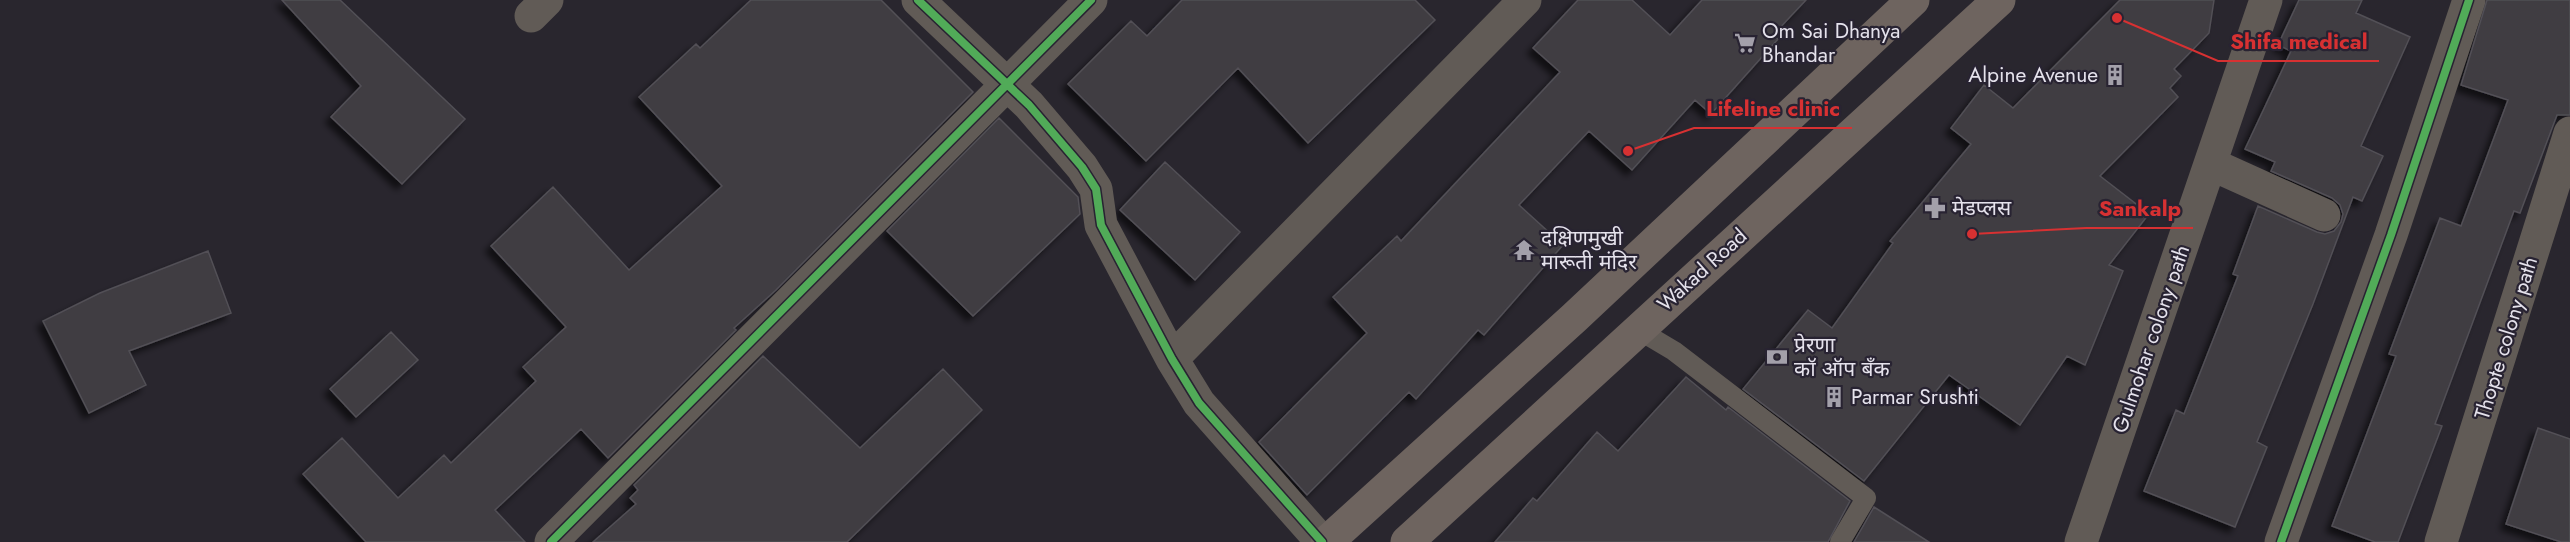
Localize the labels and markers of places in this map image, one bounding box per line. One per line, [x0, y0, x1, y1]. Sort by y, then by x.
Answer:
place label: Om Sai Dhanya Bhandar [1762, 16, 1900, 70]
callout: Shifa medical [2218, 21, 2379, 61]
supermarket icon: Om Sai Dhanya Bhandar [1733, 31, 1757, 55]
place label: Alpine Avenue [1968, 60, 2098, 90]
building icon: Alpine Avenue [2103, 63, 2127, 87]
callout: Lifeline clinic [1694, 88, 1852, 128]
callout: Sankalp [2086, 188, 2193, 228]
place label: मेडप्लस [1952, 193, 2012, 223]
pharmacy icon: मेडप्लस [1923, 196, 1947, 220]
place label: दक्षिणमुखी मारूती मंदिर [1541, 223, 1637, 277]
temple icon: दक्षिणमुखी मारूती मंदिर [1512, 238, 1536, 262]
place label: प्रेरणा कॉ ऑप बँक [1794, 330, 1891, 384]
bank icon: प्रेरणा कॉ ऑप बँक [1765, 345, 1789, 369]
place label: Parmar Srushti [1851, 382, 1979, 412]
building icon: Parmar Srushti [1822, 385, 1846, 409]

